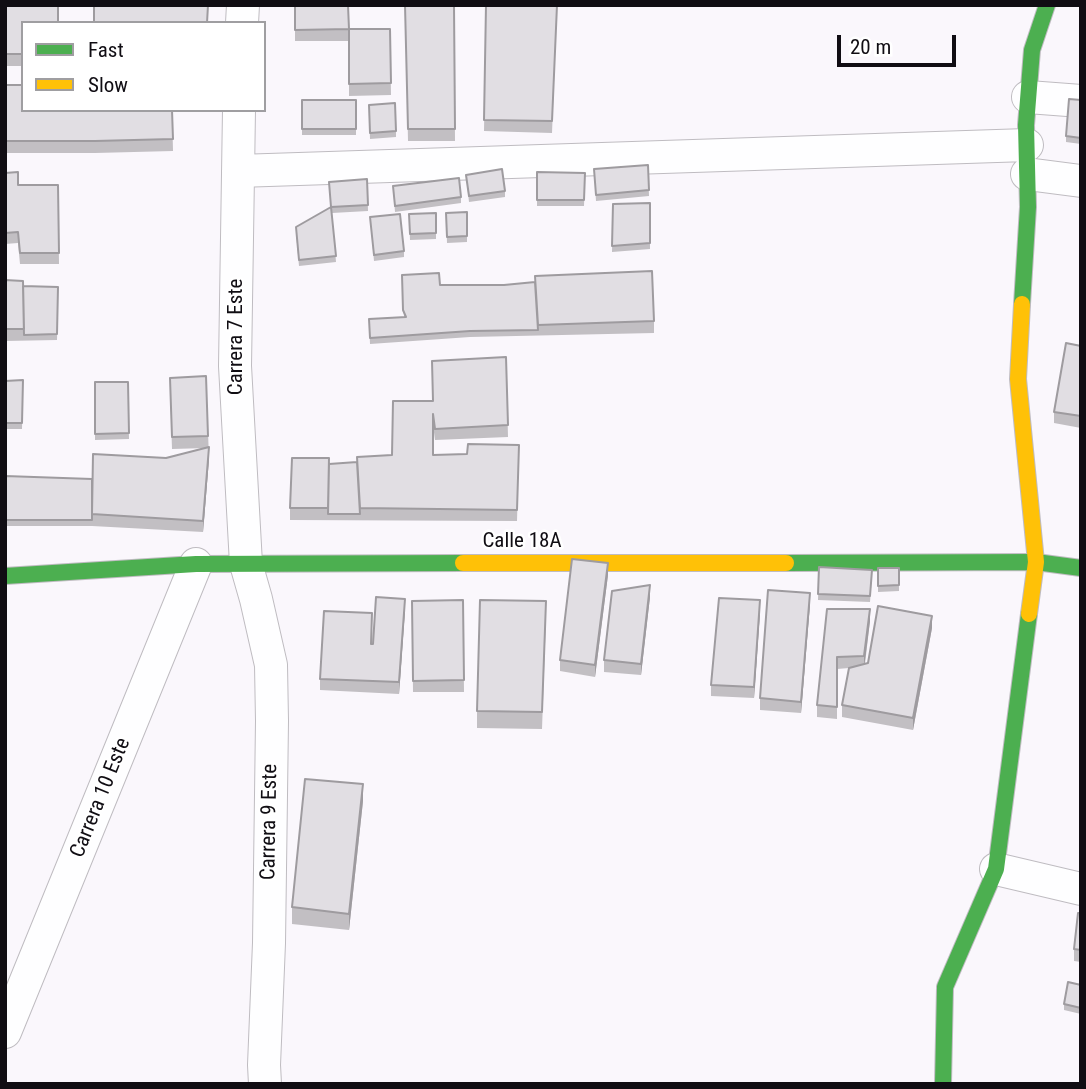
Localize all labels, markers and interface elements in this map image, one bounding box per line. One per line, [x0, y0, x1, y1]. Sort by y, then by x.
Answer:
legend [21, 21, 266, 112]
scale bar [841, 21, 960, 65]
text: 20 m [850, 35, 891, 59]
text: Fast [88, 38, 124, 62]
text: Slow [88, 73, 128, 97]
street label: Carrera 7 Este [224, 279, 250, 395]
street label: Calle 18A [482, 529, 562, 555]
street label: Carrera 10 Este [66, 734, 136, 862]
street label: Carrera 9 Este [256, 764, 284, 880]

